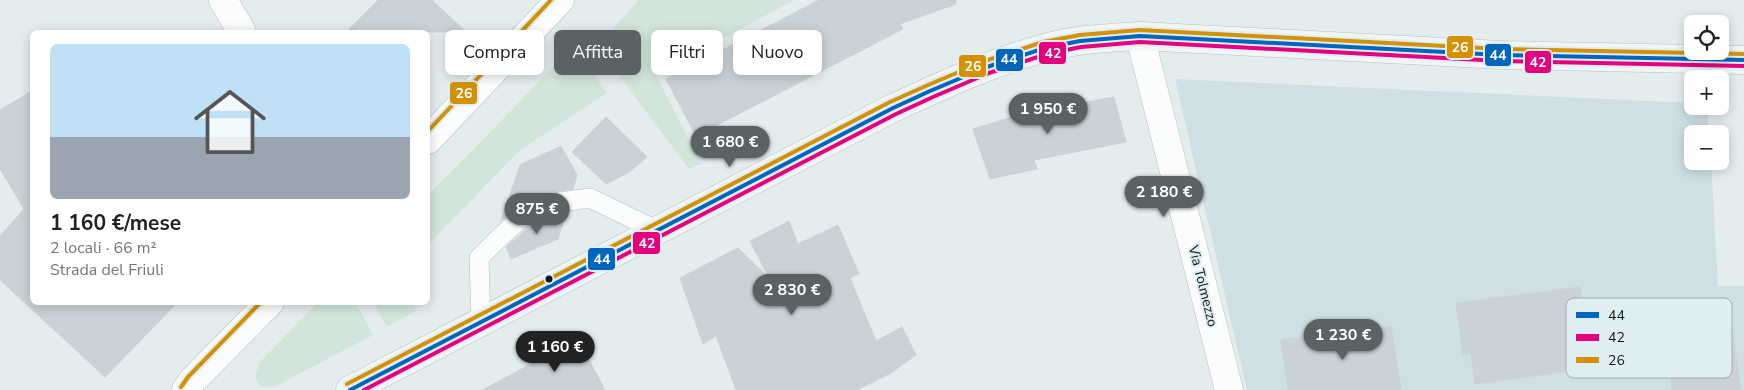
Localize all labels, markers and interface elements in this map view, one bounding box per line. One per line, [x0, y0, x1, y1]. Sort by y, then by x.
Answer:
map controls [1684, 15, 1729, 170]
button: locate [1684, 15, 1729, 60]
chip: Compra [445, 30, 544, 75]
chip: Affitta [554, 30, 641, 75]
chip: Filtri [651, 30, 723, 75]
chip: Nuovo [733, 30, 822, 75]
line badge: 26 [1446, 35, 1474, 59]
text: 26 [1452, 38, 1468, 57]
line badge: 42 [1038, 41, 1067, 65]
line badge: 44 [1484, 43, 1512, 67]
text: 42 [1045, 44, 1061, 63]
text: 44 [1490, 46, 1507, 65]
line badge: 44 [995, 48, 1024, 72]
text: 44 [1001, 50, 1018, 69]
line badge: 42 [1524, 50, 1552, 74]
text: 42 [1530, 53, 1546, 72]
line badge: 26 [958, 54, 987, 78]
text: 26 [965, 57, 981, 76]
button: + [1684, 70, 1729, 115]
icon: home [185, 77, 275, 167]
line badge: 26 [449, 81, 478, 105]
text: 26 [456, 84, 472, 103]
pin: 1 950 € [1002, 92, 1094, 135]
text: 1 950 € [1020, 98, 1076, 120]
button: − [1684, 125, 1729, 170]
pin: 1 680 € [684, 126, 776, 168]
text: 1 680 € [702, 131, 758, 153]
pin: 2 180 € [1118, 176, 1210, 218]
text: 2 180 € [1136, 181, 1192, 203]
pin: 875 € [502, 192, 572, 235]
text: 875 € [516, 198, 558, 220]
text: 1 160 €/mese [50, 209, 181, 237]
line badge: 42 [632, 231, 661, 255]
text: 42 [639, 234, 655, 253]
text: 2 locali · 66 m² [50, 237, 157, 259]
street label: Via Tolmezzo [1183, 242, 1222, 329]
line badge: 44 [587, 247, 616, 271]
text: 44 [594, 250, 611, 269]
text: Strada del Friuli [50, 259, 164, 281]
unlabelled marker [544, 274, 554, 284]
pin: 2 830 € [746, 274, 838, 316]
text: 2 830 € [764, 279, 820, 301]
legend [1566, 298, 1732, 378]
text: 44 [1608, 306, 1625, 325]
pin: 1 230 € [1297, 318, 1389, 361]
text: 1 230 € [1315, 324, 1371, 346]
text: 42 [1608, 328, 1625, 347]
pin: 1 160 € [509, 330, 601, 373]
text: 1 160 € [527, 336, 583, 358]
text: 26 [1608, 351, 1625, 370]

